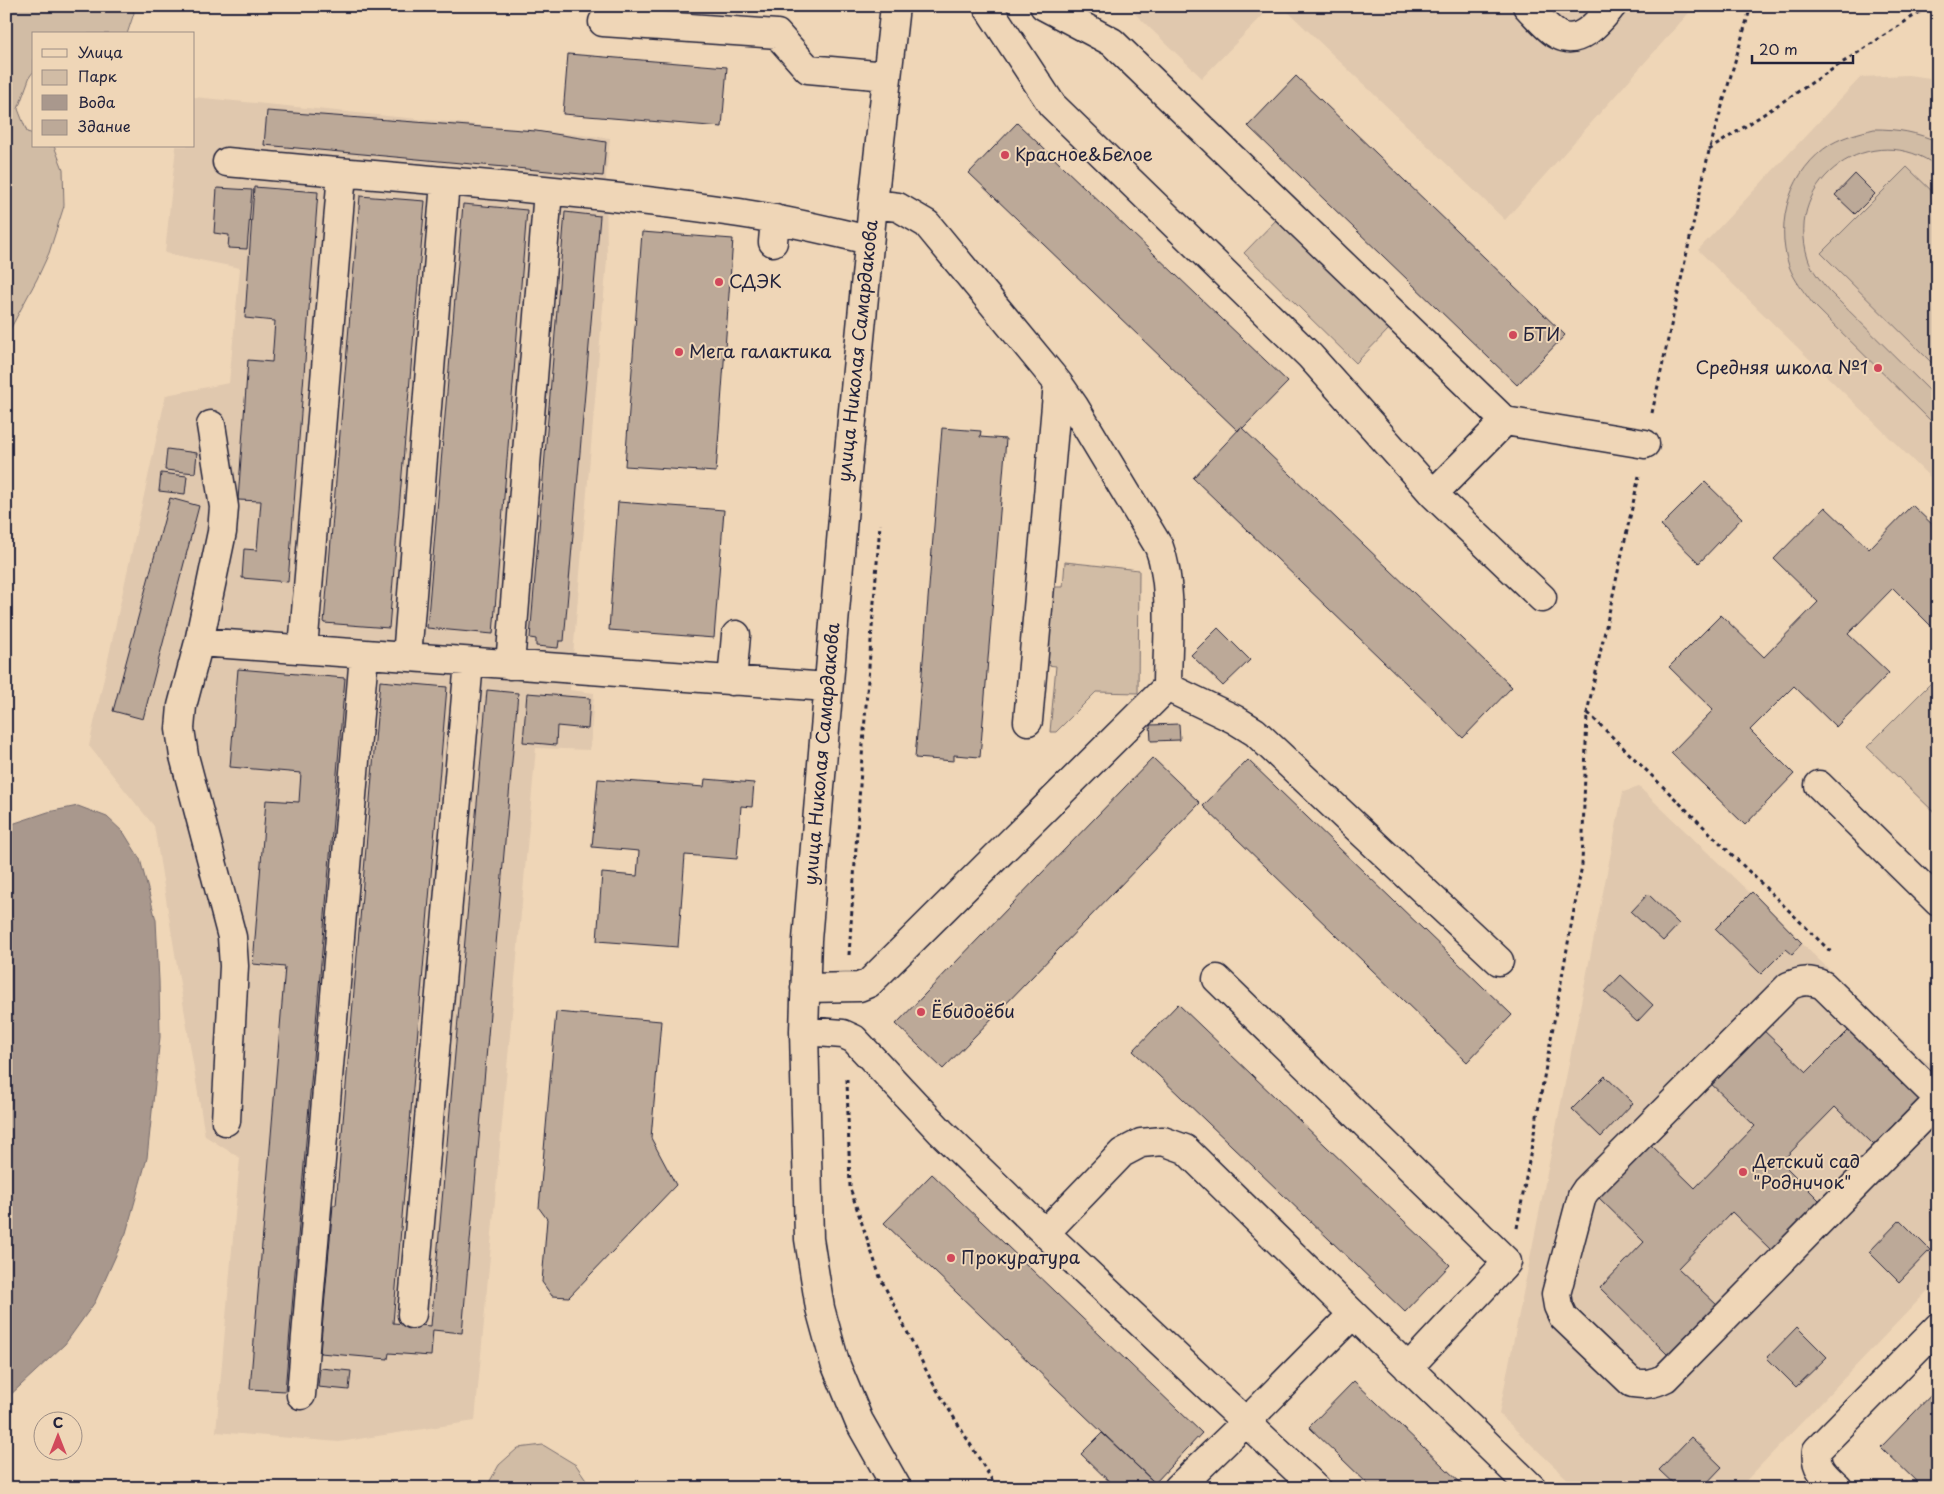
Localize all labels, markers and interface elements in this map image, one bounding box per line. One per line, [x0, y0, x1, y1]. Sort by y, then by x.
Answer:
legend [32, 32, 195, 148]
scale bar [1752, 32, 1853, 64]
text: 20 m [1759, 37, 1798, 60]
text: Улица [78, 40, 123, 63]
text: Парк [78, 64, 117, 87]
text: Вода [78, 90, 116, 113]
text: Здание [78, 114, 131, 137]
place label: Красное&Белое [1015, 140, 1153, 167]
marker: Красное&Белое [999, 149, 1011, 161]
street label: улица Николая Самардакова [829, 218, 884, 483]
place label: СДЭК [729, 267, 782, 294]
marker: СДЭК [713, 276, 725, 288]
place label: БТИ [1523, 320, 1560, 347]
marker: БТИ [1507, 329, 1519, 341]
place label: Мега галактика [689, 337, 832, 364]
marker: Мега галактика [673, 346, 685, 358]
place label: Средняя школа №1 [1696, 353, 1868, 380]
marker: Средняя школа №1 [1872, 362, 1884, 374]
street label: улица Николая Самардакова [796, 621, 846, 886]
place label: Ёбидоёби [931, 997, 1015, 1024]
marker: Ёбидоёби [915, 1006, 927, 1018]
place label: Детский сад "Родничок" [1752, 1147, 1860, 1195]
marker: Детский сад "Родничок" [1737, 1166, 1749, 1178]
place label: Прокуратура [961, 1243, 1081, 1270]
marker: Прокуратура [945, 1252, 957, 1264]
north arrow [32, 1412, 82, 1462]
text: С [53, 1412, 63, 1433]

